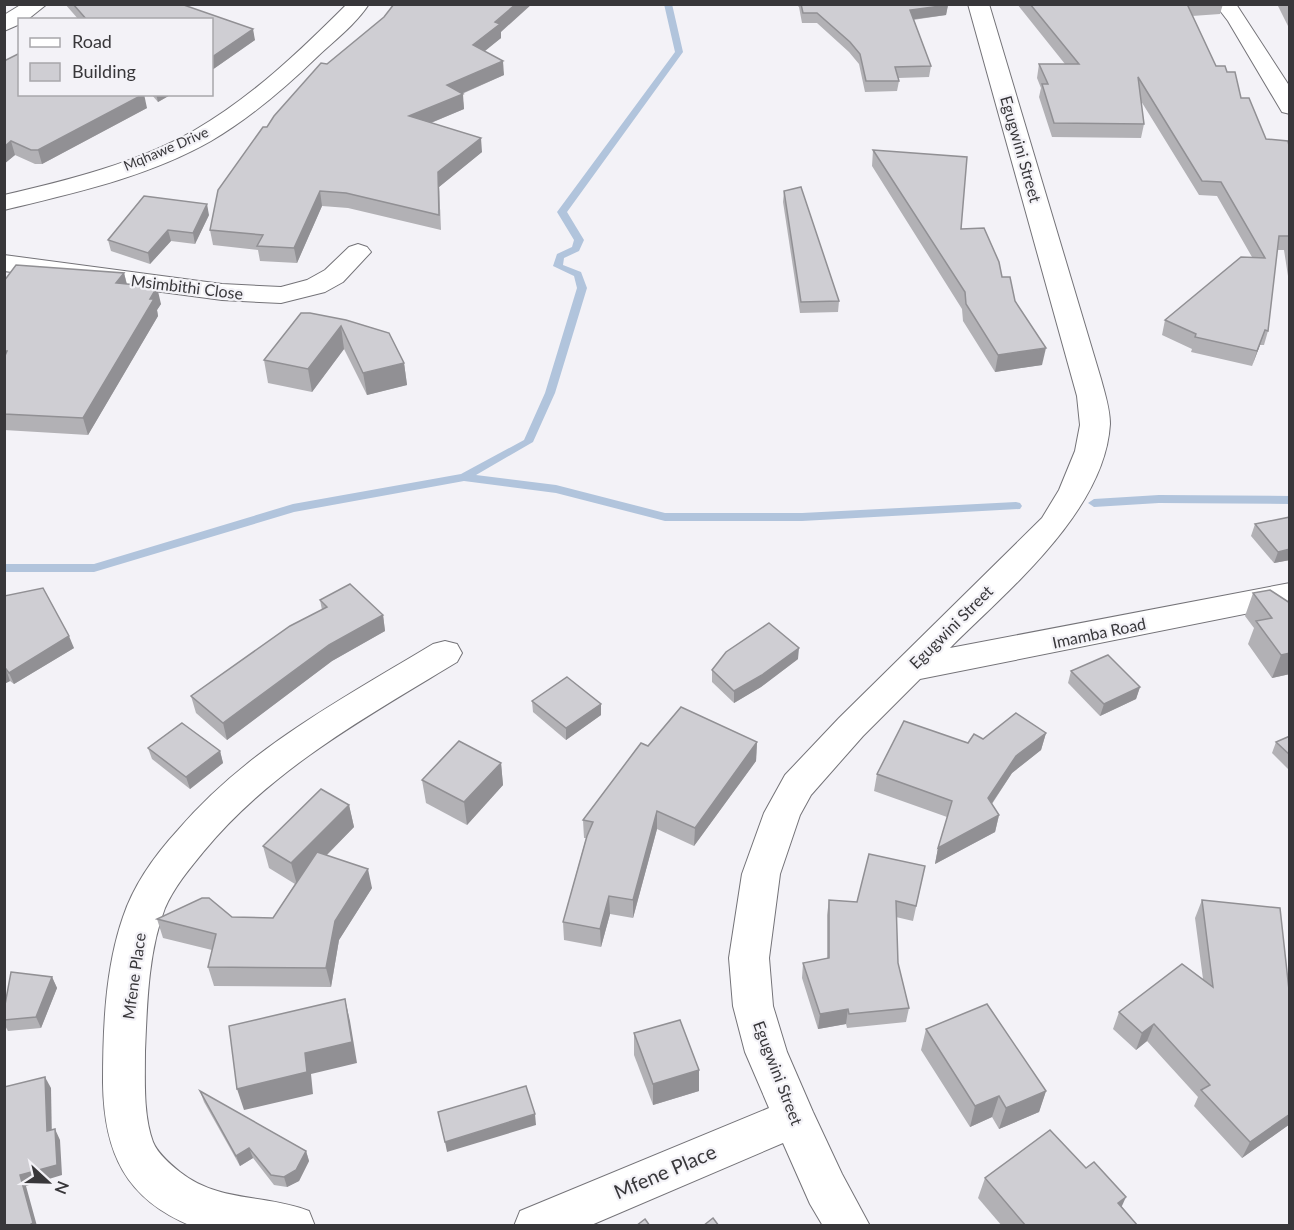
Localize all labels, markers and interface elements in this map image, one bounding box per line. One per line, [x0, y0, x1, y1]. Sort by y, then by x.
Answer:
legend [18, 18, 213, 96]
text: Road [72, 30, 112, 52]
text: Building [72, 60, 136, 82]
street label: Egugwini Street [997, 93, 1046, 205]
street label: Mqhawe Drive [121, 123, 211, 174]
street label: Msimbithi Close [130, 270, 244, 303]
street label: Egugwini Street [905, 581, 996, 672]
street label: Imamba Road [1050, 613, 1147, 652]
street label: Mfene Place [118, 931, 149, 1020]
street label: Egugwini Street [750, 1018, 807, 1128]
street label: Mfene Place [610, 1139, 719, 1203]
north arrow [18, 1152, 78, 1212]
text: N [51, 1179, 73, 1197]

